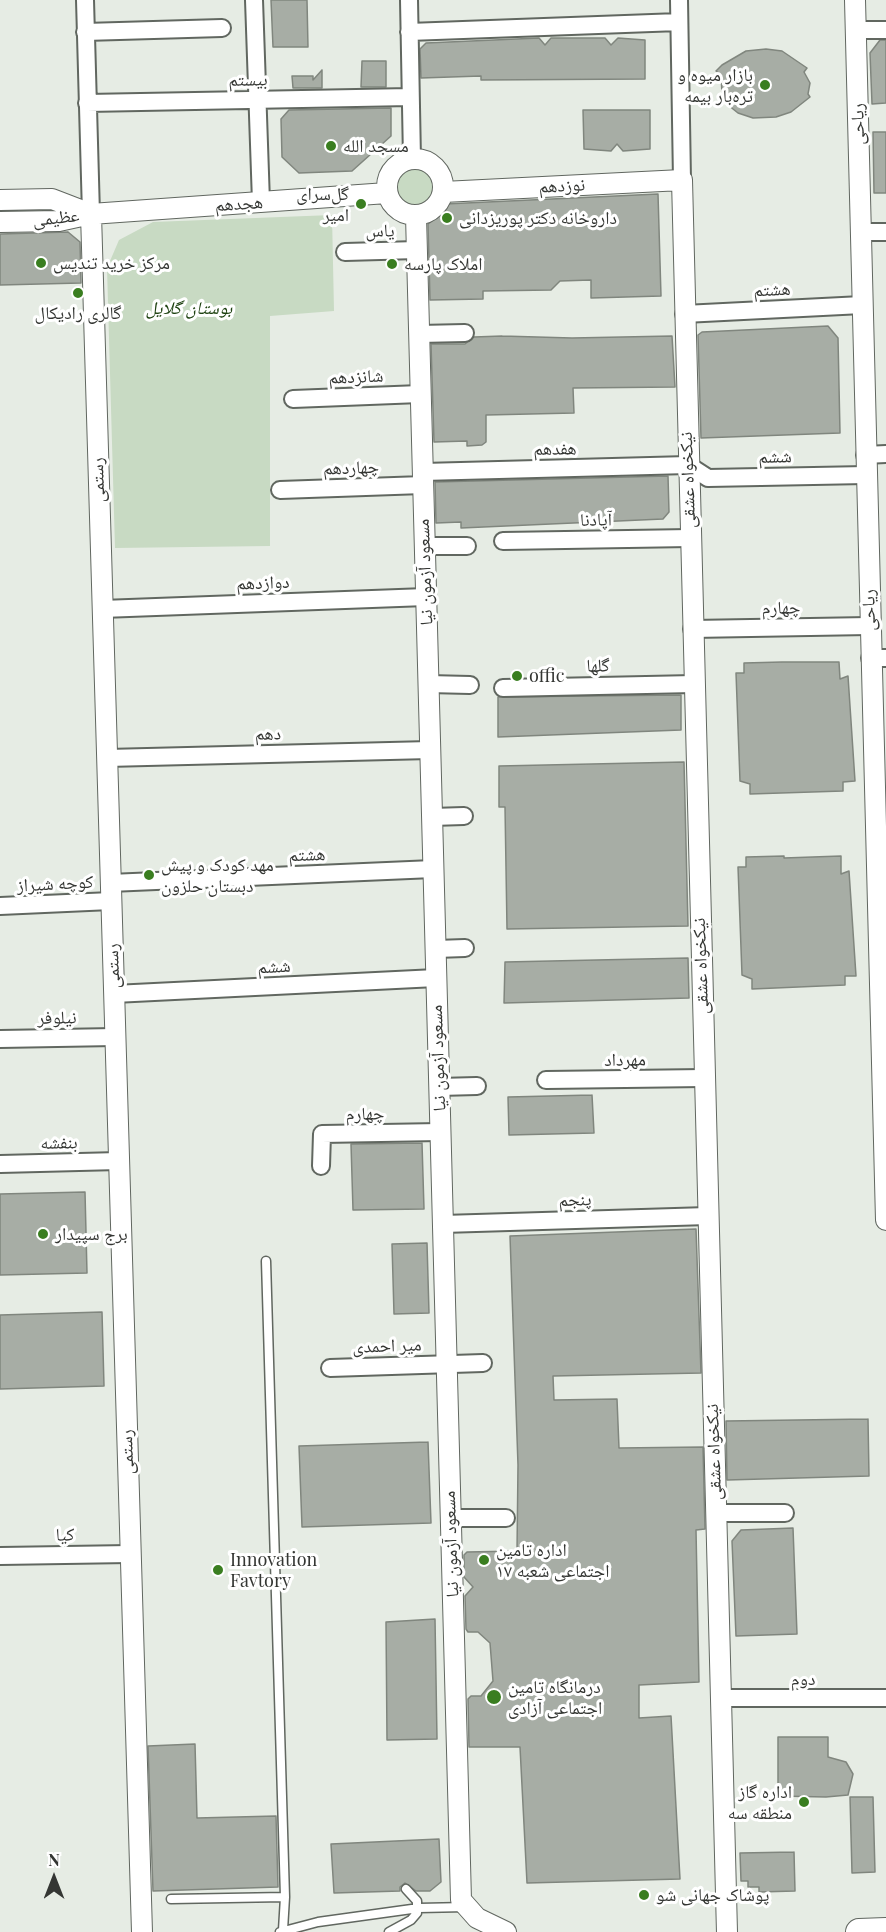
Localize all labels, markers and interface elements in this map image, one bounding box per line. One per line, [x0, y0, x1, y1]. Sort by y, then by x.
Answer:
place label: بازار میوه و تره‌بار بیمه [677, 64, 753, 106]
street label: بیستم [228, 69, 268, 91]
marker: بازار میوه و تره‌بار بیمه [758, 78, 772, 92]
street label: ریاحی [847, 103, 869, 145]
place label: مسجد الله [343, 135, 409, 157]
marker: مسجد الله [324, 139, 338, 153]
street label: نوزدهم [538, 174, 586, 198]
place label: گل‌سرای امیر [296, 183, 349, 226]
street label: هجدهم [214, 192, 264, 216]
marker: گل‌سرای امیر [354, 197, 368, 211]
street label: عظیمی [32, 205, 80, 231]
place label: داروخانه دکتر پوریزدانی [459, 207, 617, 229]
marker: داروخانه دکتر پوریزدانی [440, 211, 454, 225]
street label: یاس [365, 220, 395, 242]
place label: مرکز خرید تندیس [53, 252, 170, 274]
place label: املاک پارسه [404, 253, 483, 275]
marker: مرکز خرید تندیس [34, 256, 48, 270]
marker: املاک پارسه [385, 257, 399, 271]
street label: هشتم [753, 278, 791, 302]
marker: گالری رادیکال [71, 286, 85, 300]
park label: بوستان گلایل [146, 297, 232, 319]
place label: گالری رادیکال [34, 302, 122, 324]
street label: شانزدهم [328, 365, 384, 389]
street label: نیکخواه عشقی [676, 431, 700, 529]
street label: هفدهم [533, 438, 577, 460]
street label: ششم [758, 446, 792, 468]
street label: چهاردهم [323, 456, 379, 480]
street label: رستمی [86, 457, 110, 503]
street label: آپادنا [580, 509, 612, 531]
street label: مسعود آزمون نیا [412, 518, 438, 626]
street label: دوازدهم [236, 571, 290, 595]
street label: ریاحی [858, 589, 880, 631]
street label: چهارم [762, 597, 800, 619]
street label: گلها [586, 655, 610, 677]
place label: offic [529, 665, 565, 687]
marker: offic [510, 669, 524, 683]
street label: دهم [255, 723, 281, 745]
street label: هشتم [288, 844, 326, 866]
place label: مهد کودک و پیش دبستان حلزون [161, 854, 274, 896]
marker: مهد کودک و پیش دبستان حلزون [142, 868, 156, 882]
street label: کوچه شیراز [16, 871, 94, 897]
street label: نیکخواه عشقی [689, 917, 713, 1015]
street label: رستمی [101, 943, 125, 989]
street label: ششم [257, 955, 291, 979]
street label: مسعود آزمون نیا [425, 1004, 451, 1112]
street label: نیلوفر [37, 1007, 77, 1029]
street label: مهرداد [604, 1049, 646, 1071]
street label: چهارم [346, 1103, 384, 1125]
street label: بنفشه [40, 1132, 78, 1154]
street label: پنجم [558, 1189, 592, 1211]
place label: برج سپیدار [55, 1223, 128, 1245]
marker: برج سپیدار [36, 1227, 50, 1241]
street label: میر احمدی [352, 1334, 422, 1358]
street label: نیکخواه عشقی [702, 1403, 726, 1501]
street label: رستمی [115, 1429, 139, 1475]
street label: مسعود آزمون نیا [438, 1490, 464, 1598]
street label: کیا [56, 1524, 74, 1546]
place label: اداره تامین اجتماعی شعبه ۱۷ [496, 1539, 609, 1582]
place label: Innovation Favtory [230, 1549, 317, 1592]
marker: اداره تامین اجتماعی شعبه ۱۷ [477, 1553, 491, 1567]
marker: Innovation Favtory [211, 1563, 225, 1577]
street label: دوم [791, 1668, 815, 1690]
place label: درمانگاه تامین اجتماعی آزادی [508, 1676, 602, 1718]
marker: درمانگاه تامین اجتماعی آزادی [485, 1688, 503, 1706]
place label: اداره گاز منطقه سه [728, 1781, 792, 1824]
marker: اداره گاز منطقه سه [797, 1795, 811, 1809]
north arrow [24, 1848, 84, 1908]
text: N [48, 1849, 60, 1870]
place label: پوشاک جهانی شو [656, 1884, 769, 1906]
marker: پوشاک جهانی شو [637, 1888, 651, 1902]

